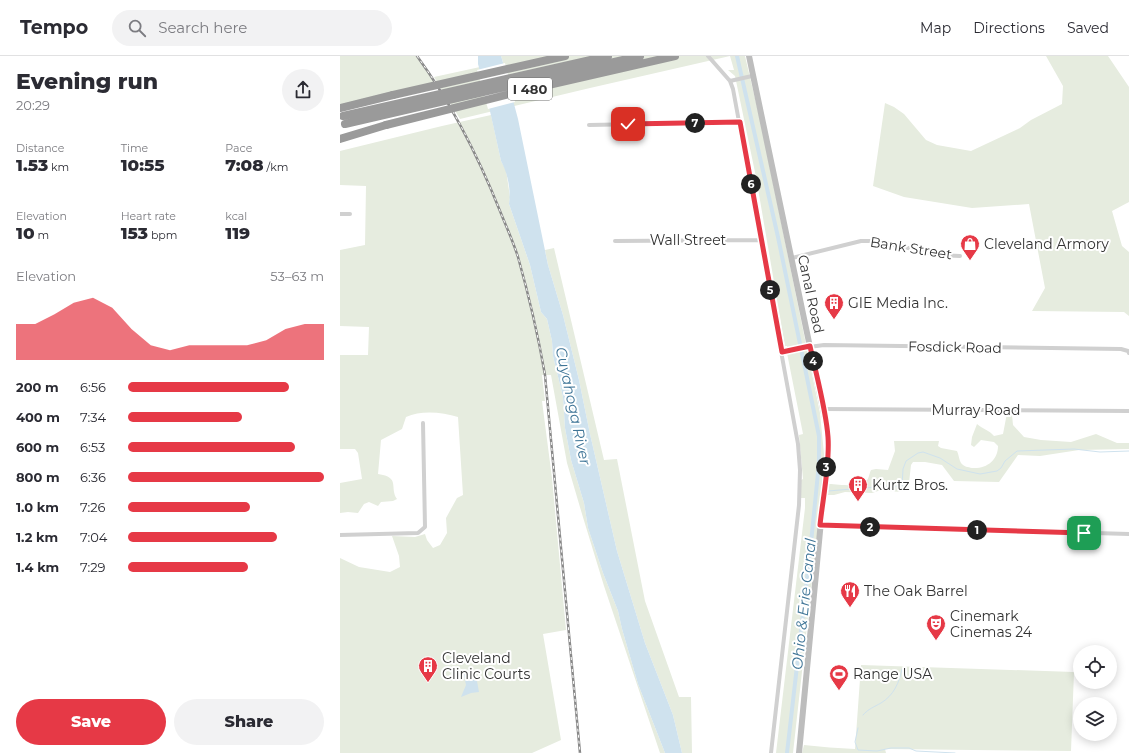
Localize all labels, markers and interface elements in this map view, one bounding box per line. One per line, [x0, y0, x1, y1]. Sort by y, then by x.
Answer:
search box [112, 10, 392, 46]
text: Tempo [20, 16, 88, 39]
icon: search [126, 17, 148, 39]
text: Search here [158, 18, 247, 37]
text: Map [920, 19, 951, 37]
text: Directions [973, 19, 1045, 37]
text: Saved [1067, 19, 1109, 37]
text: Evening run [16, 68, 158, 95]
button: share [282, 69, 324, 111]
road number: I 480 [508, 78, 552, 100]
text: 20:29 [16, 97, 50, 113]
pin [611, 107, 645, 141]
icon: check [617, 113, 639, 135]
pin: 7 [685, 113, 705, 133]
text: 7 [692, 116, 698, 130]
text: Distance [16, 141, 64, 155]
text: Time [121, 141, 148, 155]
text: Pace [225, 141, 252, 155]
text: 1.53 [16, 155, 48, 175]
text: 10:55 [121, 155, 165, 175]
text: 7:08 [225, 155, 264, 175]
text: km [48, 160, 69, 174]
text: /km [264, 160, 288, 174]
pin: 6 [741, 174, 761, 194]
text: 6 [747, 177, 755, 191]
text: Elevation [16, 209, 67, 223]
text: Heart rate [121, 209, 176, 223]
text: kcal [225, 209, 247, 223]
text: 10 [16, 223, 35, 243]
text: 153 [121, 223, 148, 243]
text: 119 [225, 223, 250, 243]
text: m [35, 228, 49, 242]
text: bpm [148, 228, 178, 242]
street label: Wall Street [650, 231, 727, 249]
street label: Bank Street [869, 233, 954, 263]
shop icon: Cleveland Armory [959, 233, 981, 261]
place label: Cleveland Armory [984, 235, 1109, 253]
street label: Canal Road [794, 253, 828, 335]
text: Elevation [16, 268, 76, 284]
text: 53–63 m [270, 268, 324, 284]
pin: 5 [760, 280, 780, 300]
text: 5 [767, 283, 773, 297]
building icon: GIE Media Inc. [823, 292, 845, 320]
place label: GIE Media Inc. [848, 294, 948, 312]
street label: Fosdick Road [908, 337, 1002, 357]
water label: Cuyahoga River [552, 345, 596, 468]
pin: 4 [803, 351, 823, 371]
text: 4 [809, 354, 817, 368]
text: 200 m [16, 379, 59, 395]
text: 6:56 [80, 379, 106, 395]
street label: Murray Road [931, 401, 1021, 419]
text: 400 m [16, 409, 60, 425]
text: 7:34 [80, 409, 106, 425]
text: 600 m [16, 439, 59, 455]
text: 6:53 [80, 439, 105, 455]
pin: 3 [816, 457, 836, 477]
text: 3 [823, 460, 829, 474]
text: 800 m [16, 469, 60, 485]
text: 6:36 [80, 469, 106, 485]
building icon: Kurtz Bros. [847, 474, 869, 502]
place label: Kurtz Bros. [872, 476, 948, 494]
text: 1.0 km [16, 499, 59, 515]
text: 7:26 [80, 499, 105, 515]
pin [1067, 516, 1101, 550]
pin: 2 [860, 517, 880, 537]
text: 2 [867, 520, 873, 534]
pin: 1 [967, 520, 987, 540]
icon: arrive [1073, 522, 1095, 544]
text: 1 [975, 523, 979, 537]
text: 1.2 km [16, 529, 58, 545]
text: 7:04 [80, 529, 107, 545]
water label: Ohio & Erie Canal [787, 537, 820, 671]
text: 1.4 km [16, 559, 59, 575]
text: 7:29 [80, 559, 105, 575]
restaurant icon: The Oak Barrel [839, 580, 861, 608]
place label: The Oak Barrel [864, 582, 968, 600]
place label: Cinemark Cinemas 24 [950, 607, 1033, 641]
theatre icon: Cinemark Cinemas 24 [925, 613, 947, 641]
map controls [1073, 645, 1117, 741]
button: locate [1073, 645, 1117, 689]
place label: Cleveland Clinic Courts [442, 649, 531, 683]
building icon: Cleveland Clinic Courts [417, 655, 439, 683]
sports icon: Range USA [828, 663, 850, 691]
place label: Range USA [853, 665, 933, 683]
button: layers [1073, 697, 1117, 741]
button: Save [16, 699, 166, 745]
button: Share [174, 699, 324, 745]

